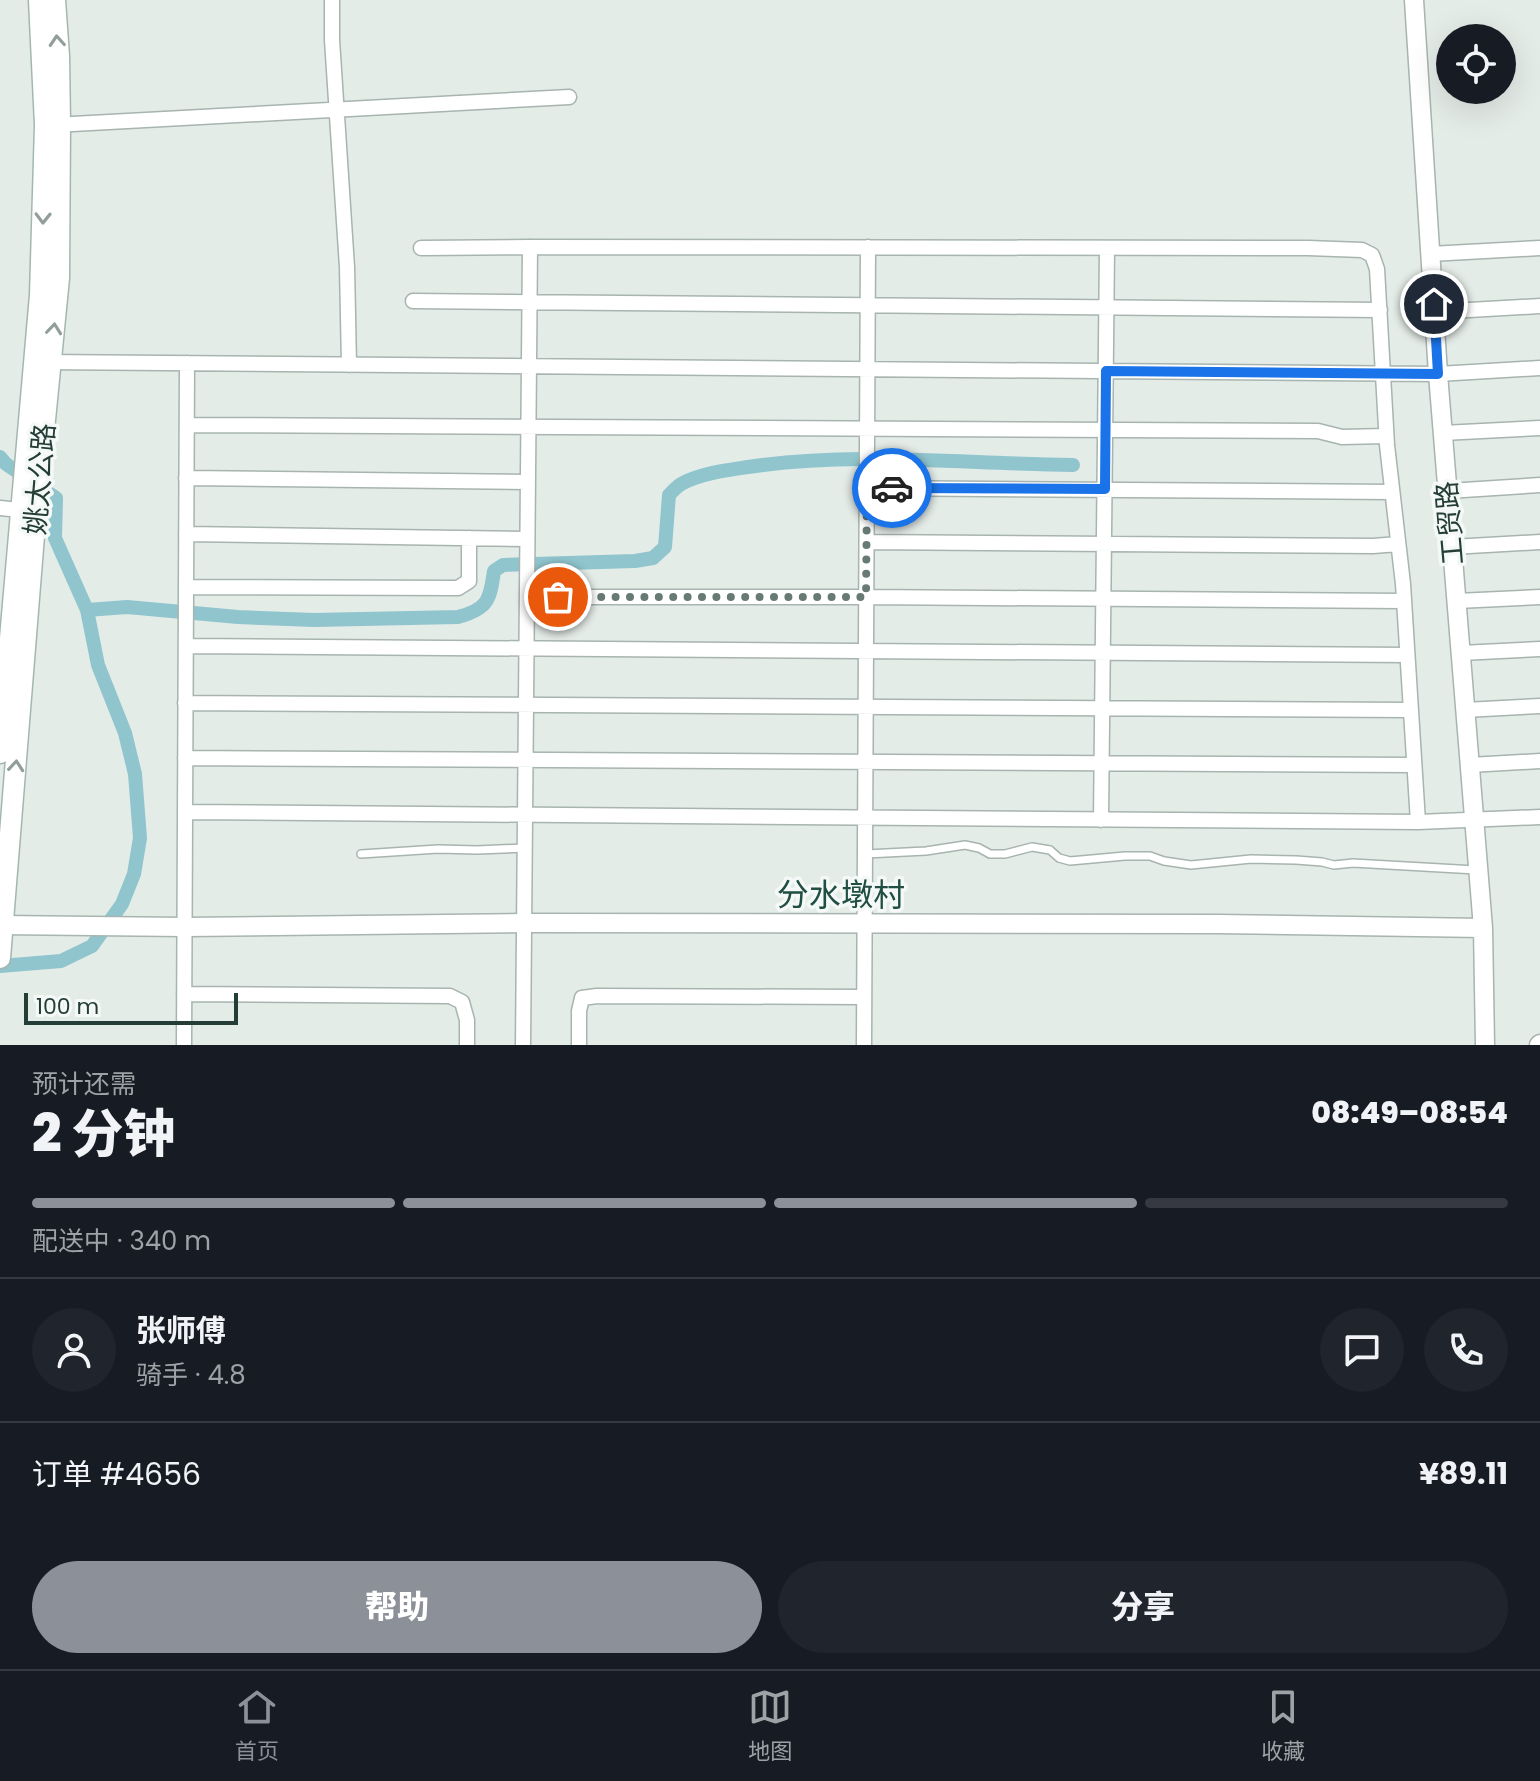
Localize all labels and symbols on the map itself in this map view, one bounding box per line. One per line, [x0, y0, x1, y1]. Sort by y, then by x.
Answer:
one-way arrow [49, 34, 66, 47]
one-way arrow [34, 212, 52, 225]
pin [1400, 270, 1468, 338]
one-way arrow [46, 322, 63, 335]
street label: 姚太公路 [16, 422, 64, 536]
courier [852, 448, 932, 528]
street label: 工贸路 [1427, 479, 1473, 567]
pin [524, 563, 592, 631]
one-way arrow [7, 759, 24, 772]
district label: 分水墩村 [777, 872, 905, 917]
scale bar [24, 989, 238, 1025]

